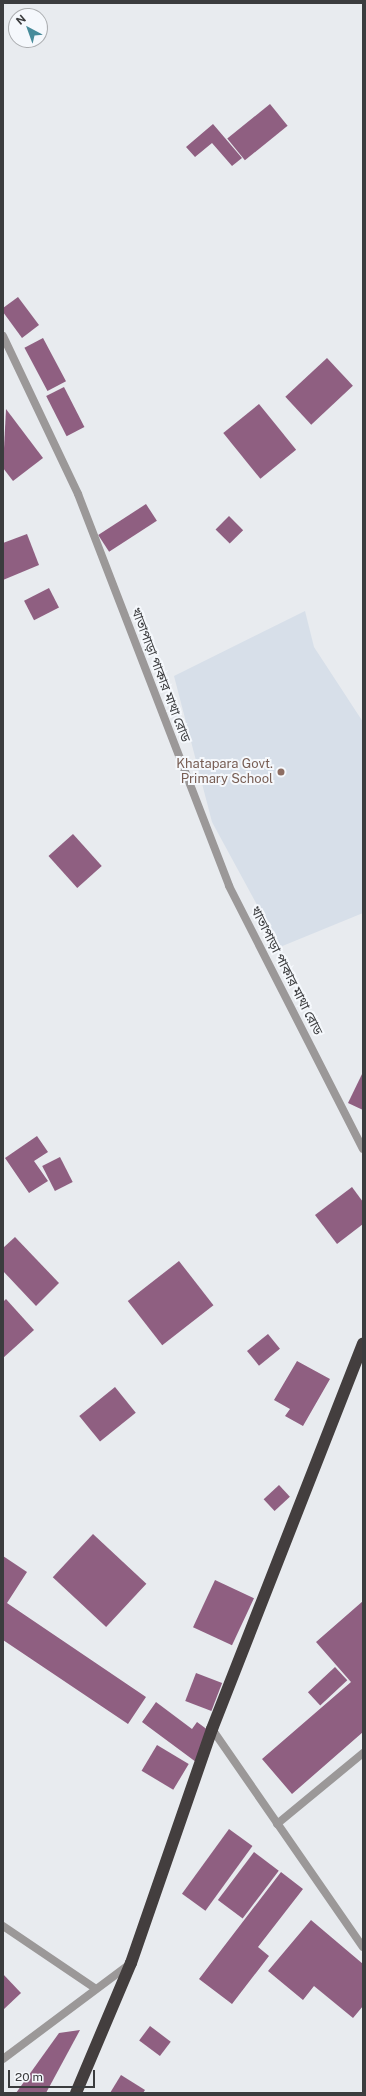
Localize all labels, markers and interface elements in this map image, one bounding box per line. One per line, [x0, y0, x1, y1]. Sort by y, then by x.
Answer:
north arrow [8, 8, 48, 48]
text: N [14, 12, 28, 27]
street label: খাতাপাড়া পাকার মাথা রোড [127, 606, 193, 744]
place label: Khatapara Govt. Primary School [176, 757, 273, 788]
marker: Khatapara Govt. Primary School [276, 767, 286, 777]
street label: খাতাপাড়া পাকার মাথা রোড [247, 904, 325, 1038]
scale bar [10, 2062, 97, 2088]
text: 20 m [15, 2070, 43, 2084]

